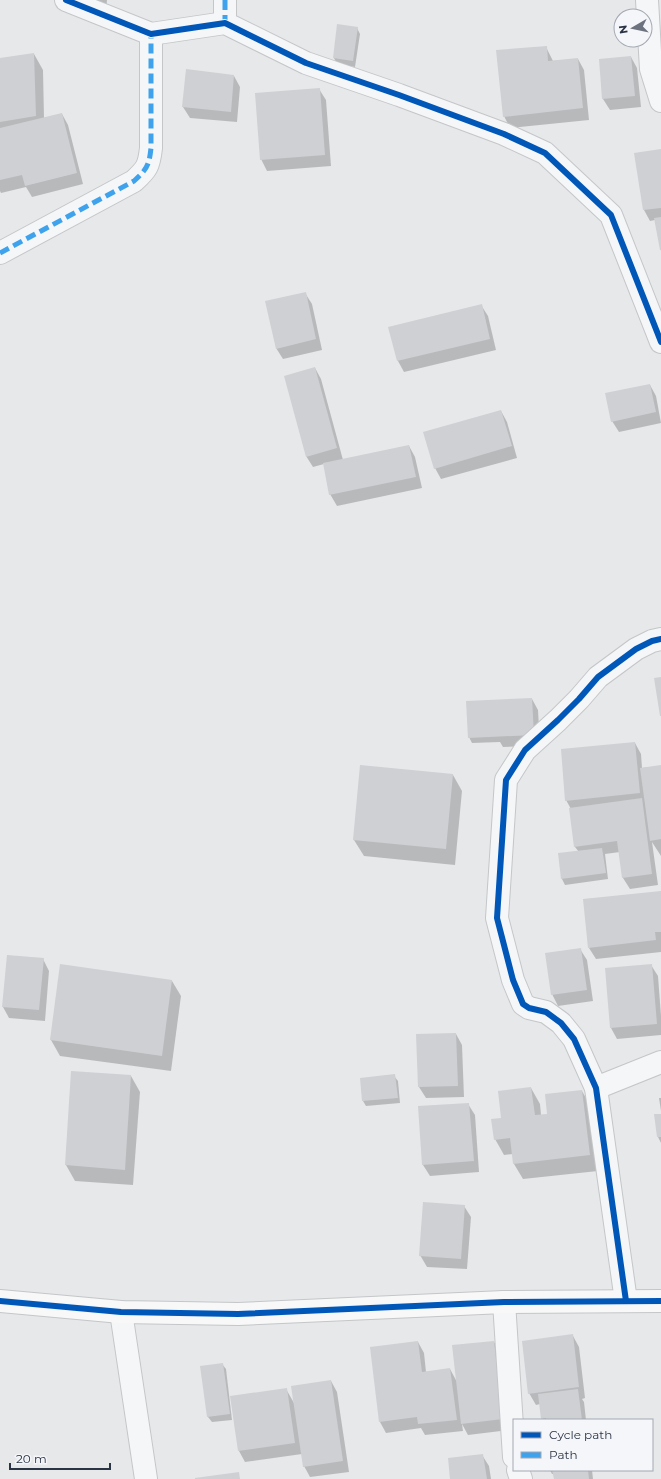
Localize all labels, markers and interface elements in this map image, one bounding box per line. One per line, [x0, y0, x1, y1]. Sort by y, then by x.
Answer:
north arrow [613, 8, 653, 48]
text: N [616, 24, 631, 35]
legend [513, 1419, 653, 1471]
text: Cycle path [549, 1427, 612, 1442]
scale bar [10, 1445, 110, 1471]
text: Path [549, 1447, 578, 1462]
text: 20 m [16, 1451, 47, 1466]

